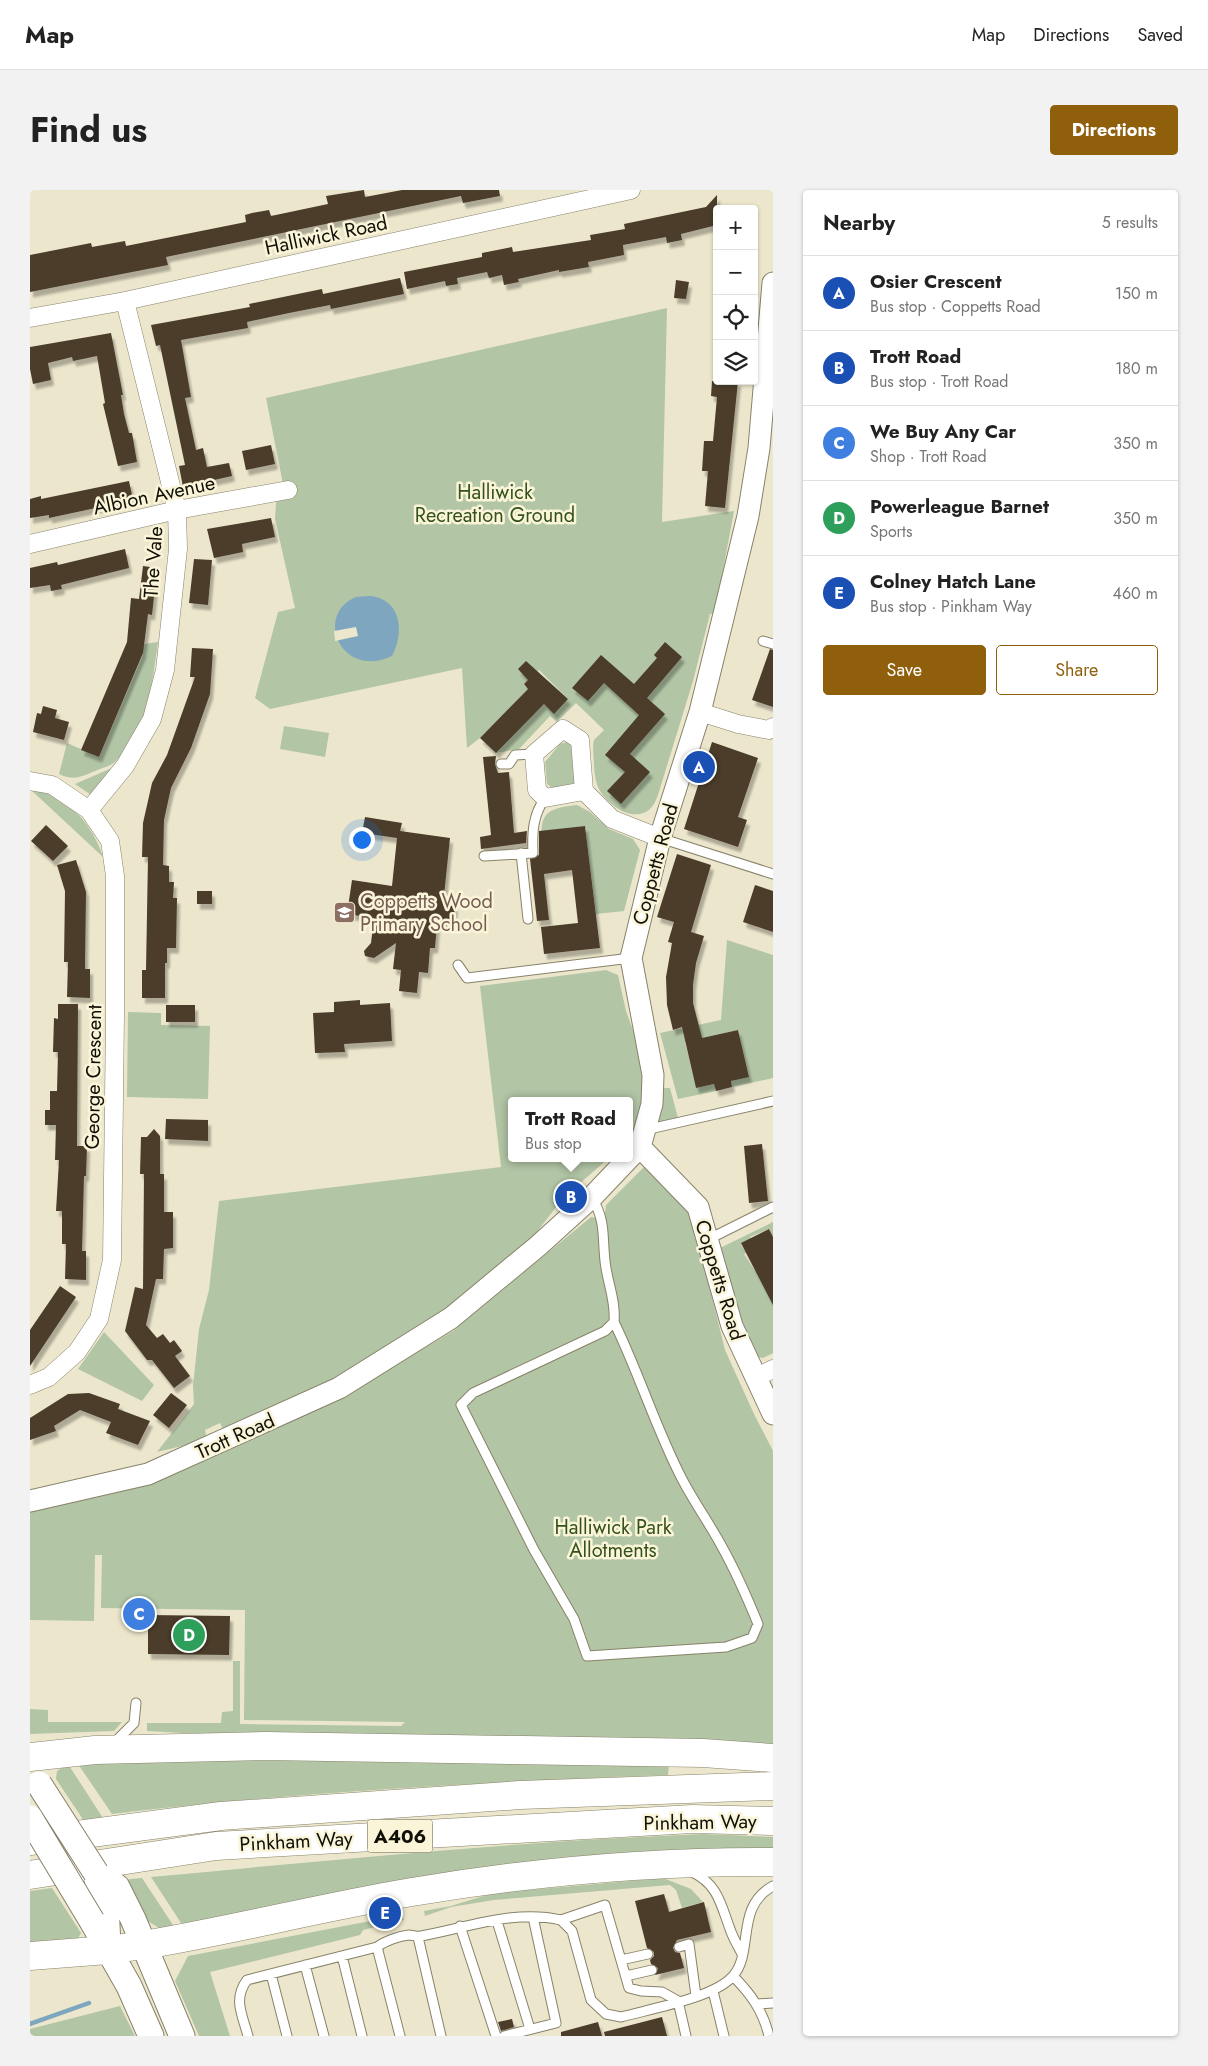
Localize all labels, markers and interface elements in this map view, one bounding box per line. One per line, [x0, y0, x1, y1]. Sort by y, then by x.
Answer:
text: Map [25, 17, 74, 52]
text: Map [972, 22, 1005, 48]
text: Directions [1033, 22, 1109, 48]
text: Saved [1137, 22, 1183, 48]
text: Find us [30, 105, 147, 155]
button: Directions [1050, 105, 1178, 155]
map controls [713, 205, 758, 385]
button: + [713, 205, 758, 250]
street label: Halliwick Road [262, 208, 390, 263]
text: Nearby [823, 208, 895, 238]
text: 5 results [1102, 211, 1158, 234]
button: − [713, 250, 758, 295]
text: Osier Crescent [870, 268, 1002, 295]
text: A [833, 282, 845, 305]
text: 150 m [1115, 282, 1158, 305]
button: locate [713, 295, 758, 340]
text: Bus stop · Coppetts Road [870, 295, 1041, 318]
button: layers [713, 340, 758, 385]
text: Trott Road [870, 343, 961, 370]
text: B [834, 357, 844, 380]
text: 180 m [1115, 357, 1158, 380]
text: Bus stop · Trott Road [870, 370, 1008, 393]
text: We Buy Any Car [870, 418, 1016, 445]
text: C [833, 432, 845, 455]
text: 350 m [1113, 432, 1158, 455]
text: Shop · Trott Road [870, 445, 987, 468]
street label: Albion Avenue [90, 468, 218, 523]
park label: Halliwick Recreation Ground [415, 478, 575, 530]
text: Powerleague Barnet [870, 493, 1049, 520]
text: D [833, 507, 845, 530]
text: 350 m [1113, 507, 1158, 530]
text: Sports [870, 520, 912, 543]
street label: The Vale [137, 525, 170, 599]
text: Colney Hatch Lane [870, 568, 1036, 595]
text: E [834, 582, 844, 605]
text: 460 m [1113, 582, 1158, 605]
text: Bus stop · Pinkham Way [870, 595, 1032, 618]
button: Save [823, 645, 986, 695]
button: Share [996, 645, 1158, 695]
pin: A [683, 748, 715, 786]
street label: Coppetts Road [625, 800, 686, 928]
your location [349, 827, 375, 853]
place label: Coppetts Wood Primary School [360, 887, 493, 939]
school or university icon: Coppetts Wood Primary School [332, 901, 356, 925]
street label: George Crescent [78, 1004, 109, 1150]
popup [508, 1097, 633, 1162]
text: Trott Road [525, 1105, 616, 1132]
text: Bus stop [525, 1132, 582, 1155]
pin: B [555, 1178, 587, 1216]
street label: Coppetts Road [687, 1216, 752, 1344]
street label: Trott Road [191, 1406, 279, 1467]
park label: Halliwick Park Allotments [554, 1513, 672, 1565]
pin: C [123, 1595, 155, 1633]
pin: D [173, 1616, 205, 1654]
street label: Pinkham Way [643, 1807, 757, 1838]
road number: A406 [368, 1820, 432, 1852]
street label: Pinkham Way [239, 1824, 354, 1859]
pin: E [369, 1894, 401, 1932]

